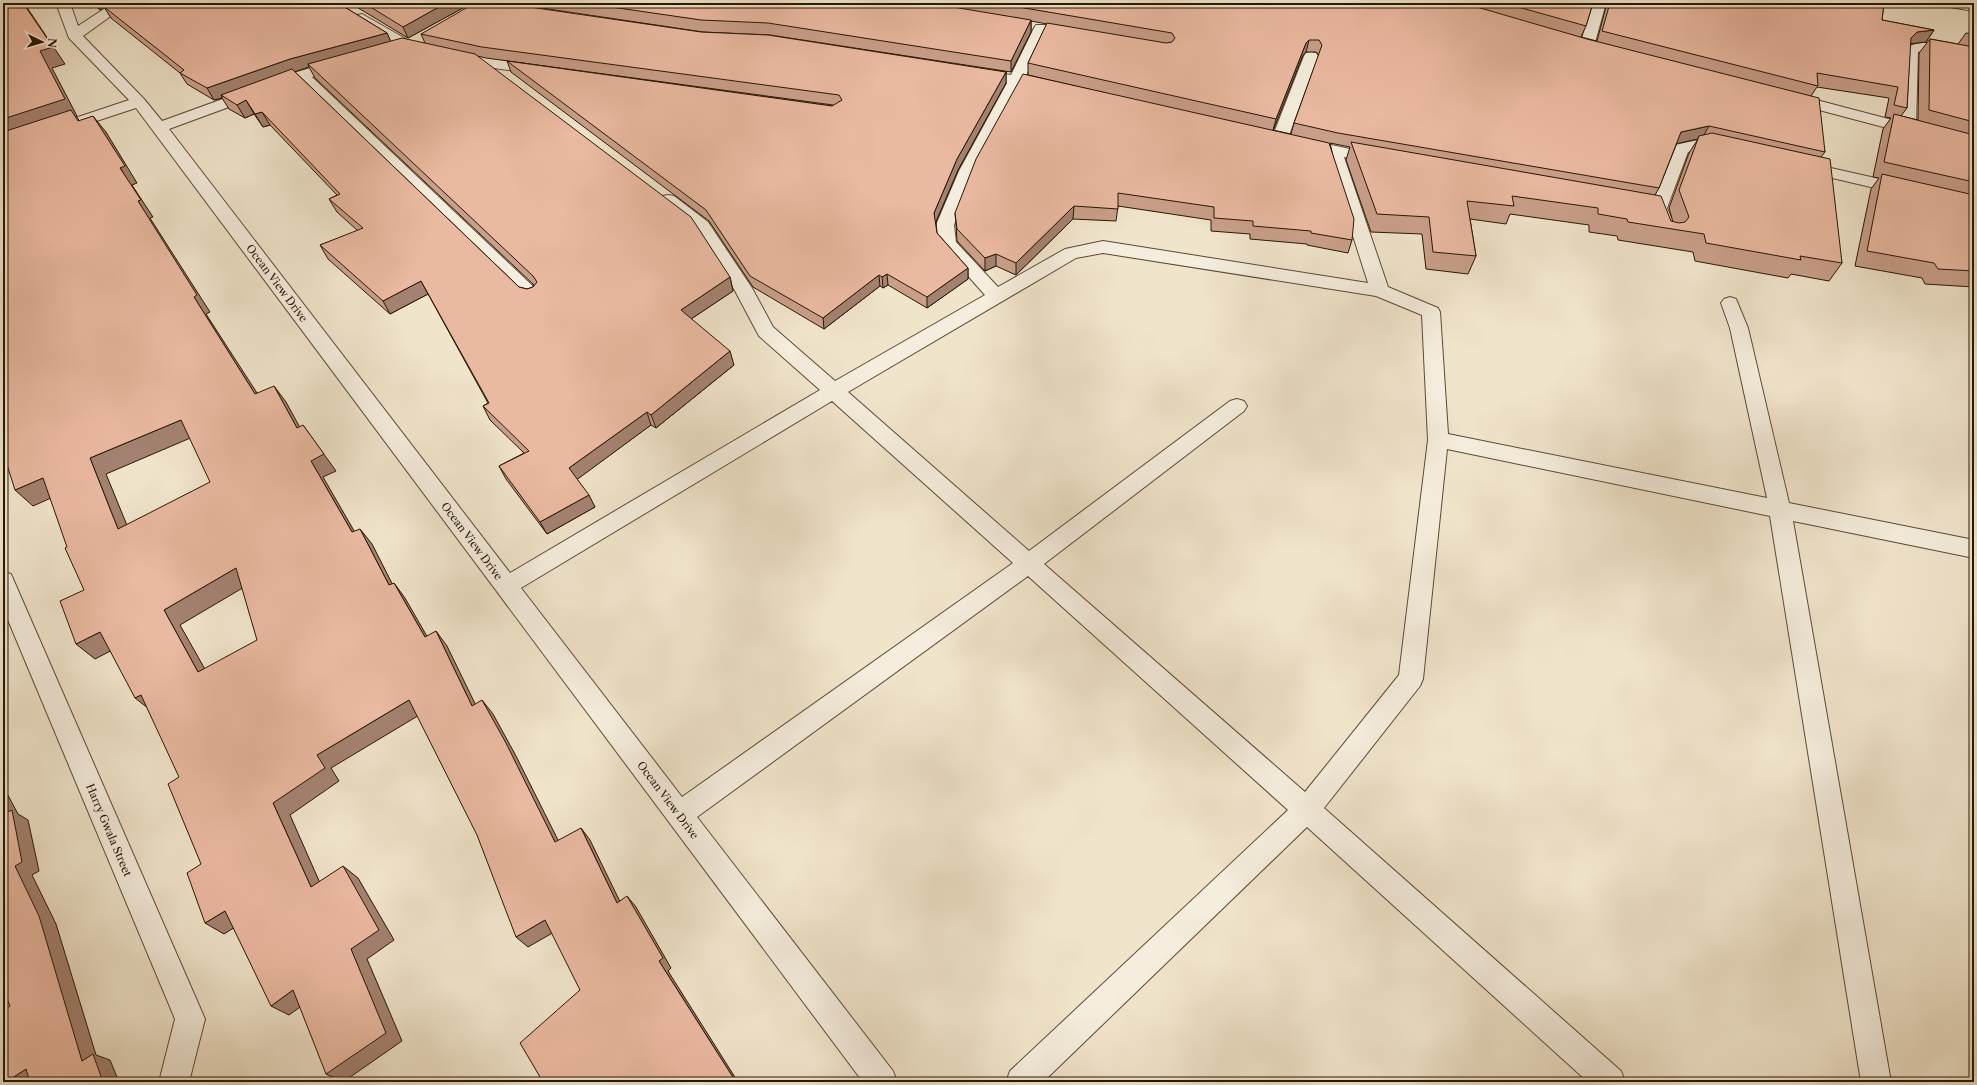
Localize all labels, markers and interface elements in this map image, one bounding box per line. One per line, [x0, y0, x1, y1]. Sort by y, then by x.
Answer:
north arrow [22, 22, 62, 62]
text: N [45, 37, 59, 49]
street label: Ocean View Drive [243, 241, 311, 325]
street label: Ocean View Drive [438, 499, 506, 583]
street label: Ocean View Drive [634, 758, 702, 842]
street label: Harry Gwala Street [83, 781, 135, 879]

